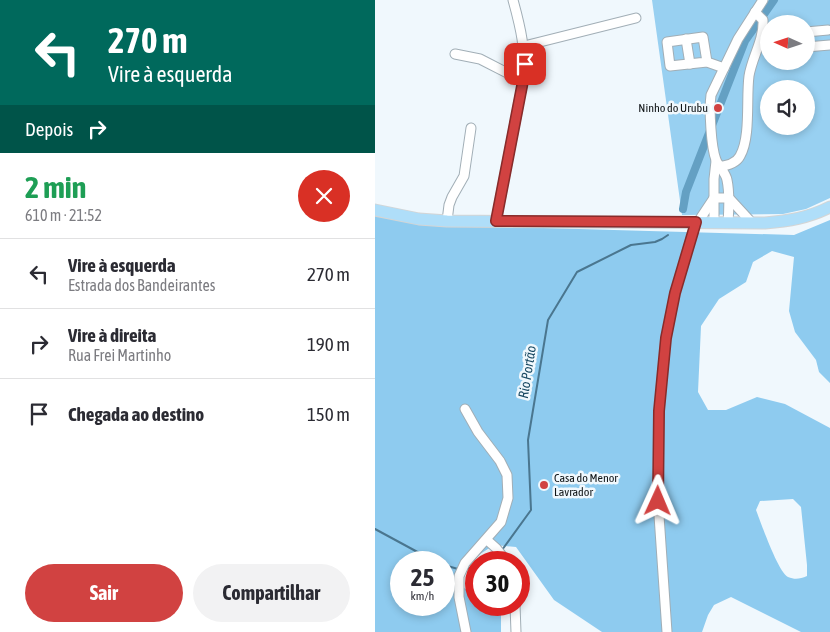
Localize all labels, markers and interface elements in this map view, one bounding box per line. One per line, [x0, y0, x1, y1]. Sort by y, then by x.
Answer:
north arrow [760, 15, 815, 70]
map controls [760, 15, 815, 135]
icon: left [25, 20, 90, 85]
text: 270 m [108, 20, 187, 60]
pin [504, 43, 546, 85]
icon: arrive [511, 50, 539, 78]
text: Vire à esquerda [108, 61, 233, 87]
button: sound [760, 80, 815, 135]
place label: Ninho do Urubu [638, 101, 708, 115]
marker: Ninho do Urubu [712, 102, 724, 114]
icon: right [83, 115, 111, 143]
text: Depois [25, 118, 73, 140]
text: 2 min [25, 170, 86, 204]
button: close [298, 170, 350, 222]
text: 610 m · 21:52 [25, 206, 102, 224]
text: Vire à esquerda [68, 254, 176, 276]
icon: left [25, 260, 53, 288]
text: 270 m [307, 263, 350, 285]
text: Estrada dos Bandeirantes [68, 276, 215, 294]
text: Vire à direita [68, 324, 156, 346]
icon: right [25, 330, 53, 358]
text: 190 m [307, 333, 350, 355]
water label: Rio Portão [515, 344, 539, 399]
text: Rua Frei Martinho [68, 346, 171, 364]
icon: arrive [25, 400, 53, 428]
text: Chegada ao destino [68, 403, 204, 425]
text: 150 m [307, 403, 350, 425]
place label: Casa do Menor Lavrador [554, 471, 618, 499]
position arrow [631, 474, 683, 526]
marker: Casa do Menor Lavrador [538, 479, 550, 491]
speed limit sign: 30 [465, 551, 530, 616]
text: 25 [411, 563, 434, 591]
button: Sair [25, 564, 183, 622]
button: Compartilhar [193, 564, 350, 622]
text: km/h [411, 589, 434, 603]

